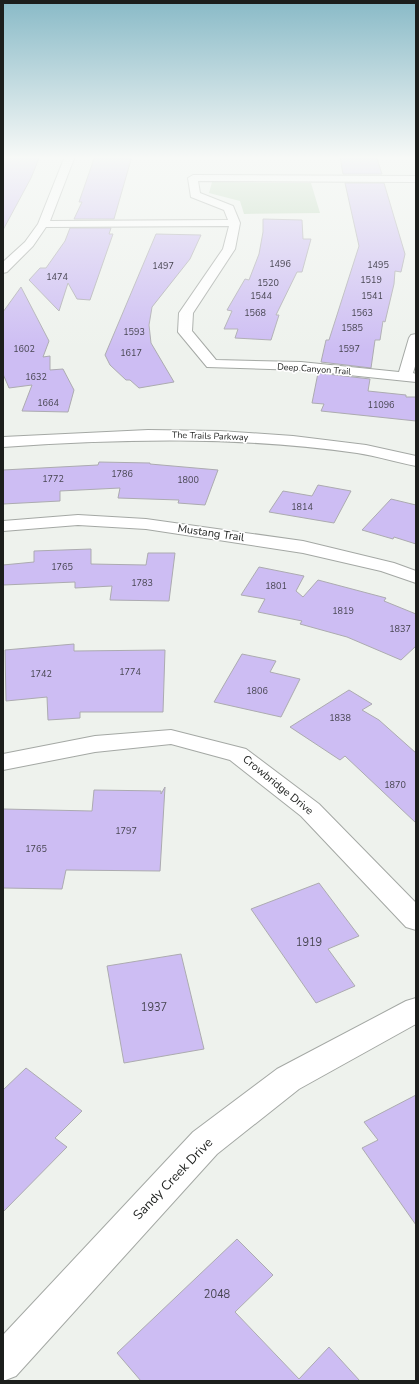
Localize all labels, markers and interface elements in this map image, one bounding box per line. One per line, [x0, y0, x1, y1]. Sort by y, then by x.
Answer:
house number: 1496 [269, 258, 291, 270]
house number: 1495 [367, 259, 389, 271]
house number: 1497 [152, 260, 174, 272]
house number: 1474 [46, 271, 68, 283]
house number: 1519 [360, 274, 382, 286]
house number: 1520 [257, 277, 279, 289]
house number: 1544 [250, 290, 272, 302]
house number: 1541 [361, 290, 383, 302]
house number: 1568 [244, 307, 266, 319]
house number: 1563 [351, 307, 373, 319]
house number: 1585 [341, 322, 363, 334]
house number: 1593 [123, 326, 145, 338]
house number: 1602 [13, 343, 35, 355]
house number: 1597 [338, 343, 360, 355]
house number: 1617 [120, 347, 142, 359]
street label: Deep Canyon Trail [277, 360, 352, 378]
house number: 1632 [25, 371, 47, 383]
house number: 1664 [37, 397, 59, 409]
house number: 11096 [367, 399, 395, 411]
street label: The Trails Parkway [172, 429, 249, 443]
house number: 1786 [111, 468, 133, 480]
house number: 1772 [42, 473, 64, 485]
house number: 1800 [177, 474, 199, 486]
house number: 1814 [291, 501, 313, 513]
street label: Mustang Trail [177, 521, 246, 545]
house number: 1765 [51, 561, 73, 573]
house number: 1783 [131, 577, 153, 589]
house number: 1801 [265, 580, 287, 592]
house number: 1819 [332, 605, 354, 617]
house number: 1837 [389, 623, 411, 635]
house number: 1774 [119, 666, 141, 678]
house number: 1742 [30, 668, 52, 680]
house number: 1806 [246, 685, 268, 697]
house number: 1838 [329, 712, 351, 724]
street label: Crowbridge Drive [239, 752, 317, 818]
house number: 1870 [384, 779, 406, 791]
house number: 1797 [115, 825, 137, 837]
house number: 1765 [25, 843, 47, 855]
house number: 1919 [296, 935, 322, 950]
house number: 1937 [141, 1000, 167, 1015]
street label: Sandy Creek Drive [129, 1134, 217, 1224]
house number: 2048 [204, 1287, 231, 1302]

